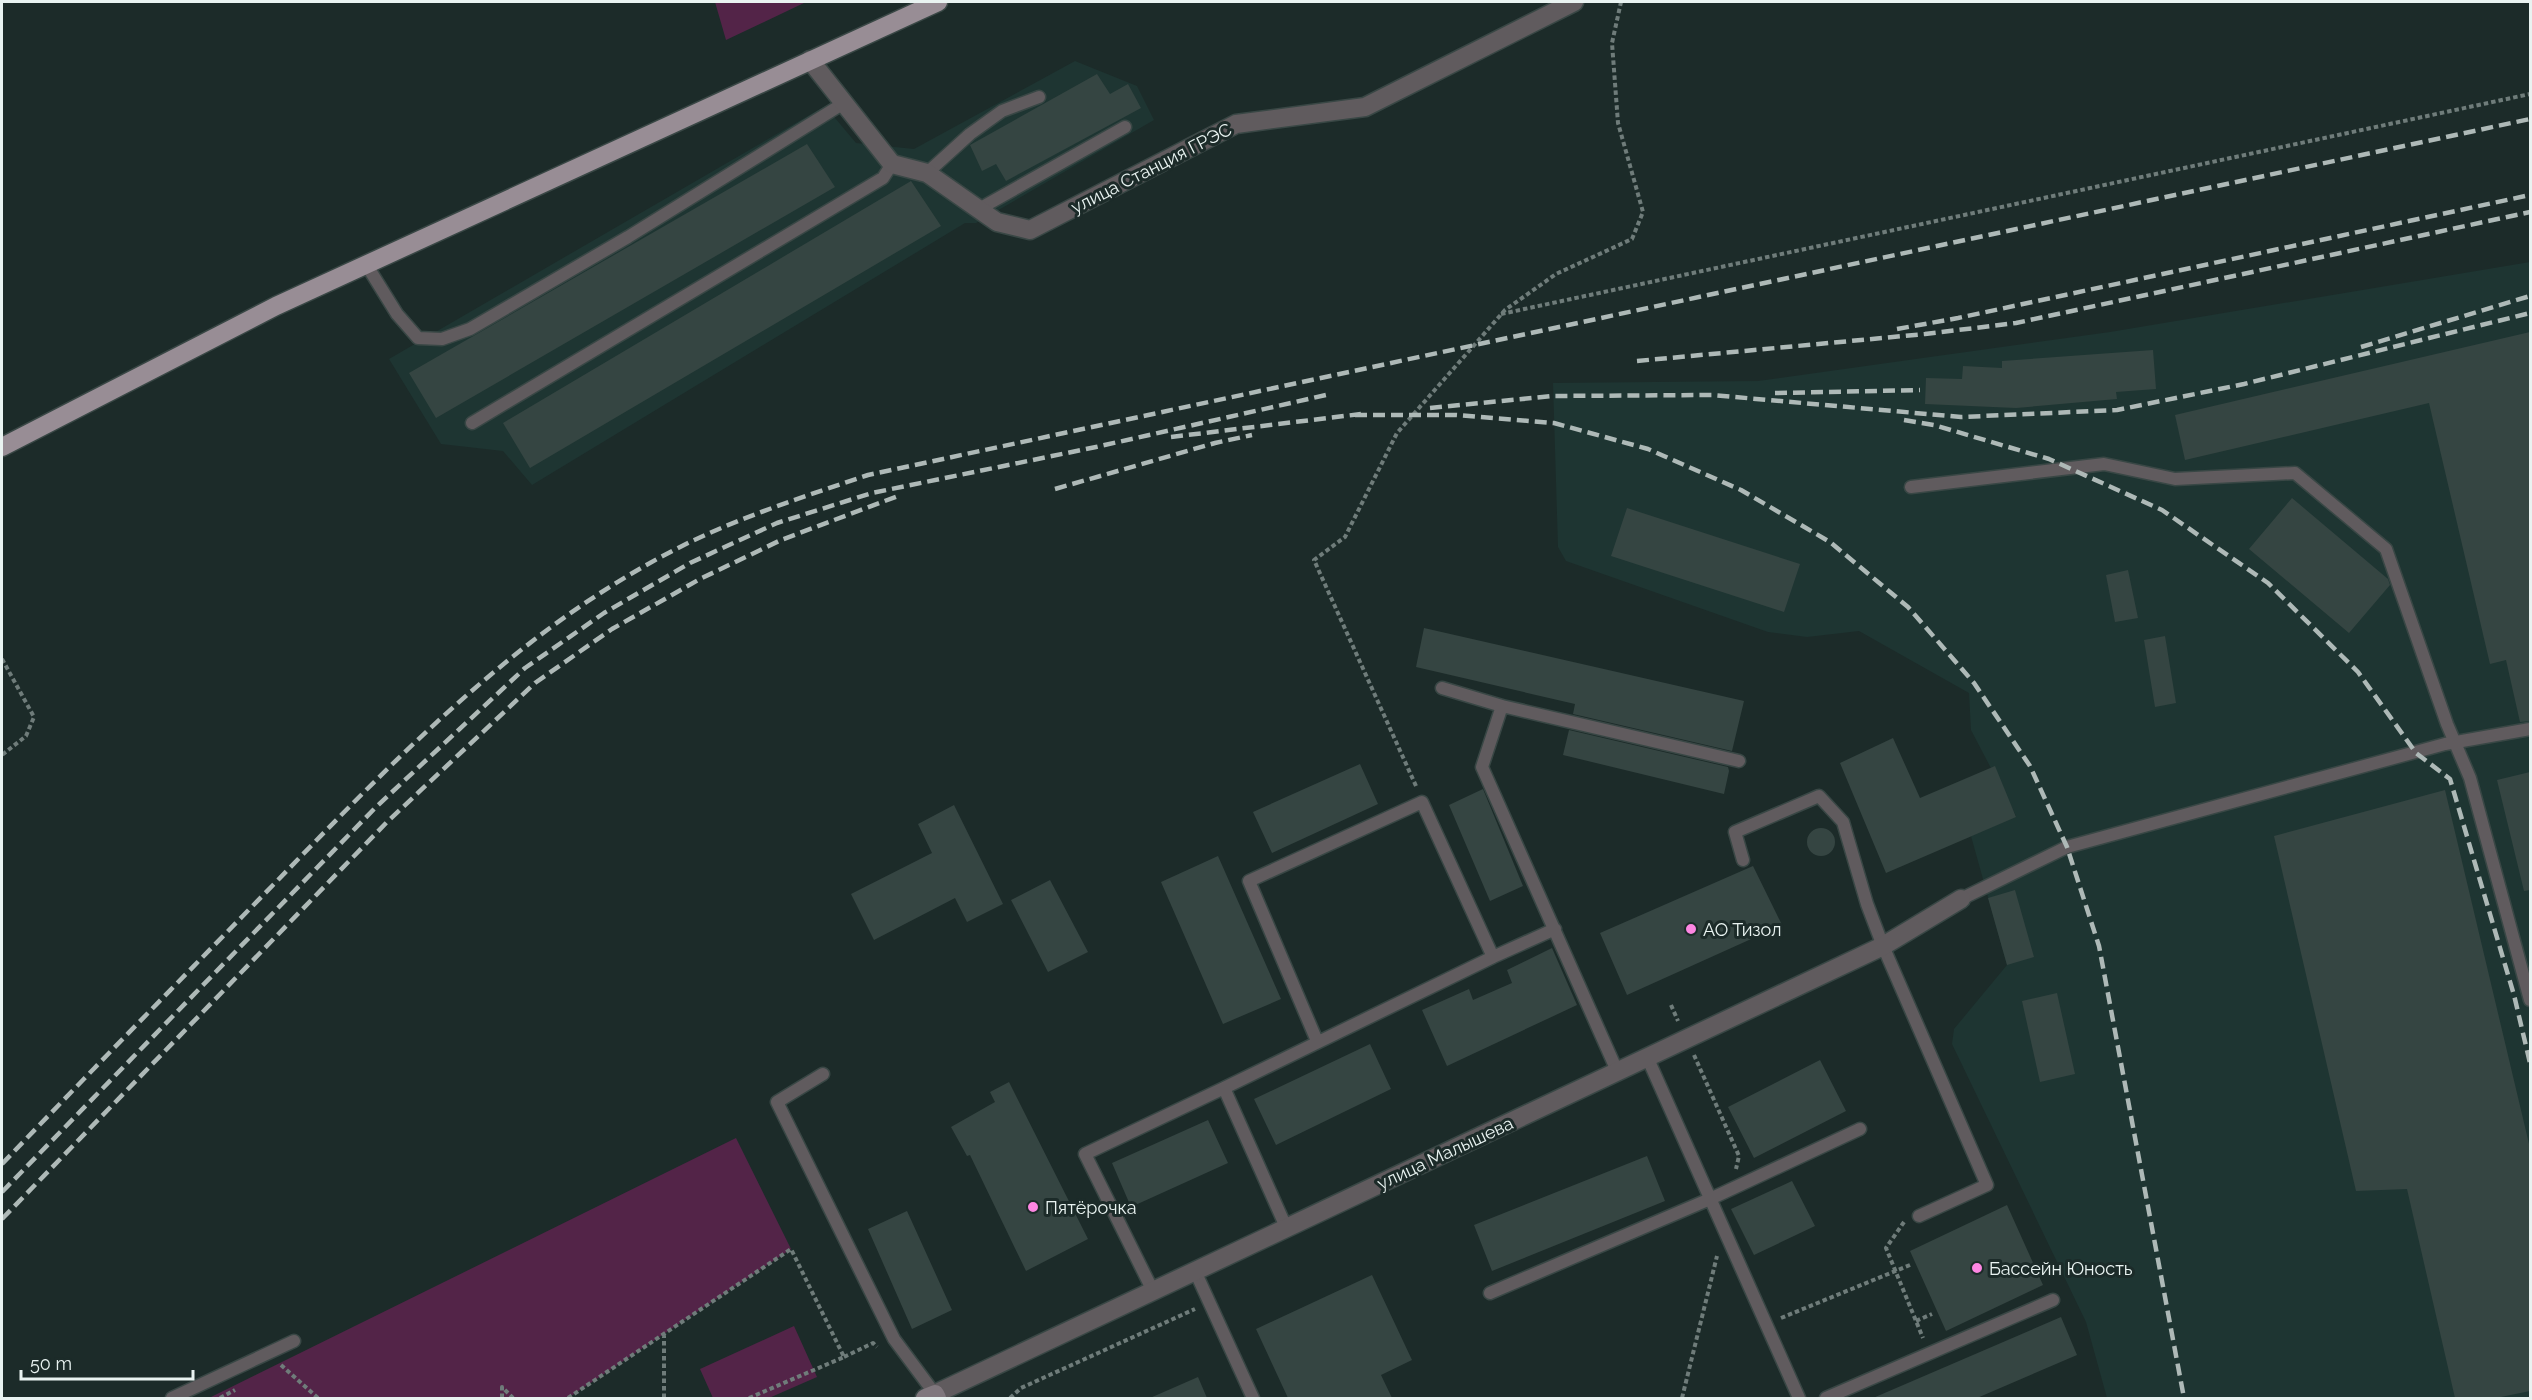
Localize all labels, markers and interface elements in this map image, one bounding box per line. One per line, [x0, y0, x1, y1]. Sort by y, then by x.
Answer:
street label: улица Станция ГРЭС [1067, 118, 1235, 218]
place label: АО Тизол [1703, 919, 1782, 940]
marker: АО Тизол [1684, 922, 1698, 936]
street label: улица Малышева [1374, 1112, 1516, 1194]
place label: Пятёрочка [1045, 1197, 1137, 1218]
marker: Пятёрочка [1026, 1200, 1040, 1214]
place label: Бассейн Юность [1989, 1258, 2133, 1279]
marker: Бассейн Юность [1970, 1261, 1984, 1275]
scale bar [21, 1343, 194, 1381]
text: 50 m [30, 1353, 72, 1374]

